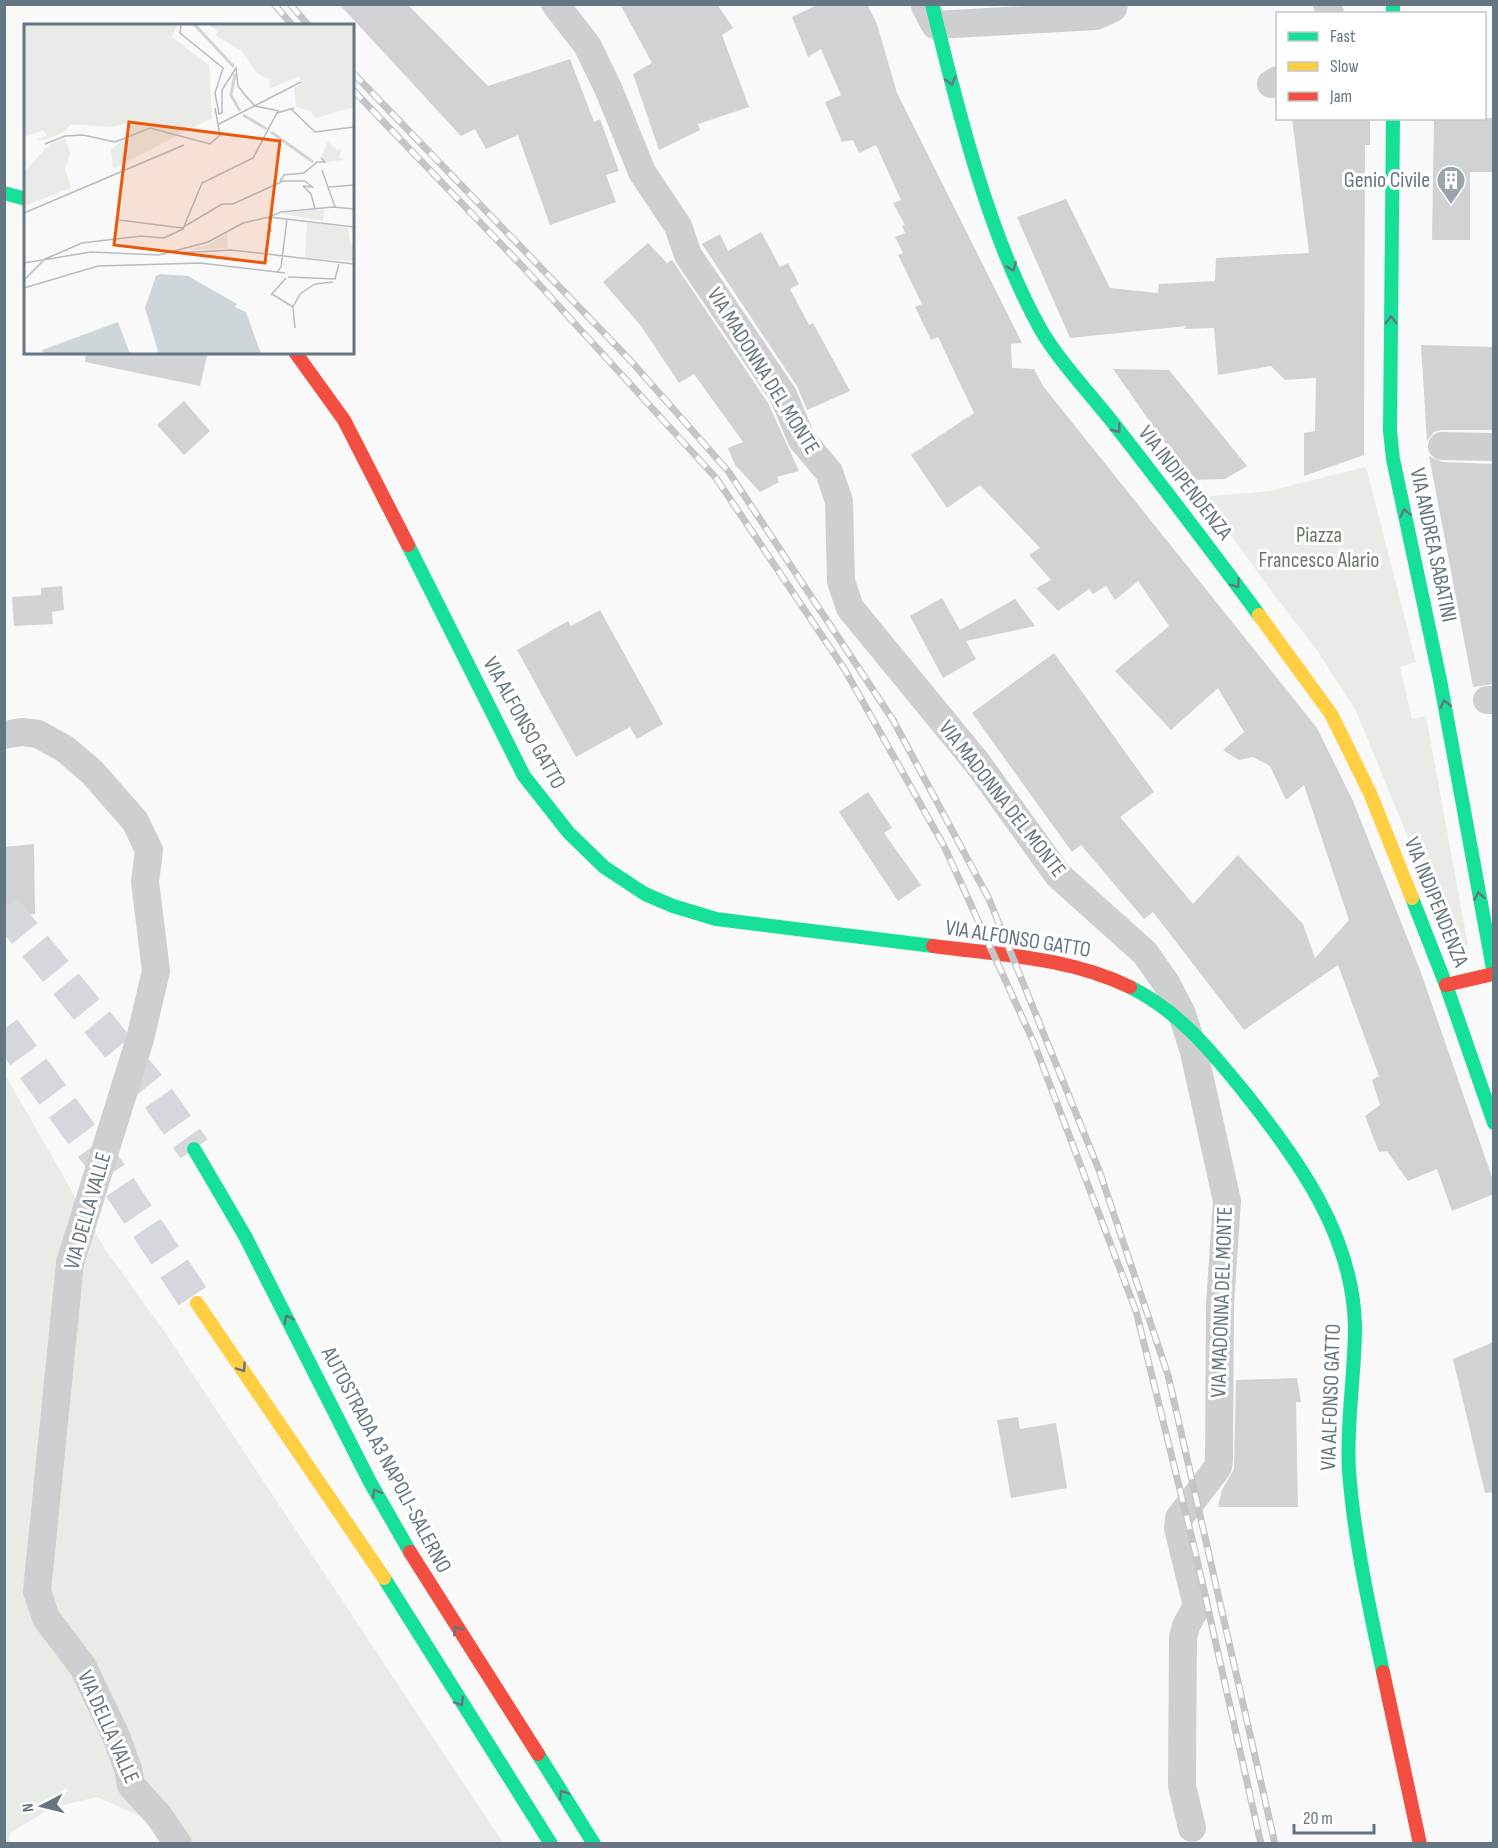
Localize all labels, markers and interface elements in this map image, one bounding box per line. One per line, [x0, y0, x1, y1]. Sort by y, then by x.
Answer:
legend [1276, 12, 1486, 120]
inset map [24, 24, 354, 354]
text: Fast [1330, 26, 1356, 47]
text: Slow [1330, 56, 1359, 77]
one-way arrow [944, 76, 956, 86]
text: Jam [1329, 86, 1352, 107]
building icon: Genio Civile [1435, 164, 1467, 206]
place label: Genio Civile [1344, 167, 1430, 194]
one-way arrow [1004, 261, 1017, 271]
street label: VIA MADONNA DEL MONTE [701, 283, 825, 459]
one-way arrow [1385, 315, 1397, 324]
street label: VIA INDIPENDENZA [1132, 421, 1238, 546]
one-way arrow [1110, 423, 1121, 434]
street label: VIA ANDREA SABATINI [1403, 465, 1463, 625]
one-way arrow [1399, 509, 1412, 519]
park label: Piazza Francesco Alario [1259, 522, 1379, 574]
one-way arrow [1229, 577, 1240, 588]
street label: VIA ALFONSO GATTO [477, 652, 571, 794]
one-way arrow [1439, 700, 1452, 710]
street label: VIA MADONNA DEL MONTE [932, 715, 1072, 883]
street label: VIA INDIPENDENZA [1398, 833, 1474, 971]
one-way arrow [1474, 891, 1486, 901]
street label: VIA ALFONSO GATTO [943, 914, 1093, 964]
street label: VIA DELLA VALLE [58, 1149, 118, 1273]
street label: VIA MADONNA DEL MONTE [1205, 1206, 1239, 1398]
one-way arrow [284, 1315, 295, 1326]
street label: VIA ALFONSO GATTO [1315, 1323, 1347, 1471]
street label: AUTOSTRADA A3 NAPOLI-SALERNO [314, 1341, 457, 1578]
one-way arrow [235, 1362, 246, 1373]
one-way arrow [372, 1489, 383, 1499]
one-way arrow [453, 1626, 465, 1636]
street label: VIA DELLA VALLE [71, 1666, 145, 1788]
one-way arrow [453, 1696, 465, 1706]
north arrow [12, 1776, 72, 1836]
one-way arrow [558, 1790, 570, 1800]
scale bar [1294, 1797, 1374, 1835]
text: N [19, 1802, 39, 1813]
text: 20 m [1303, 1808, 1333, 1829]

